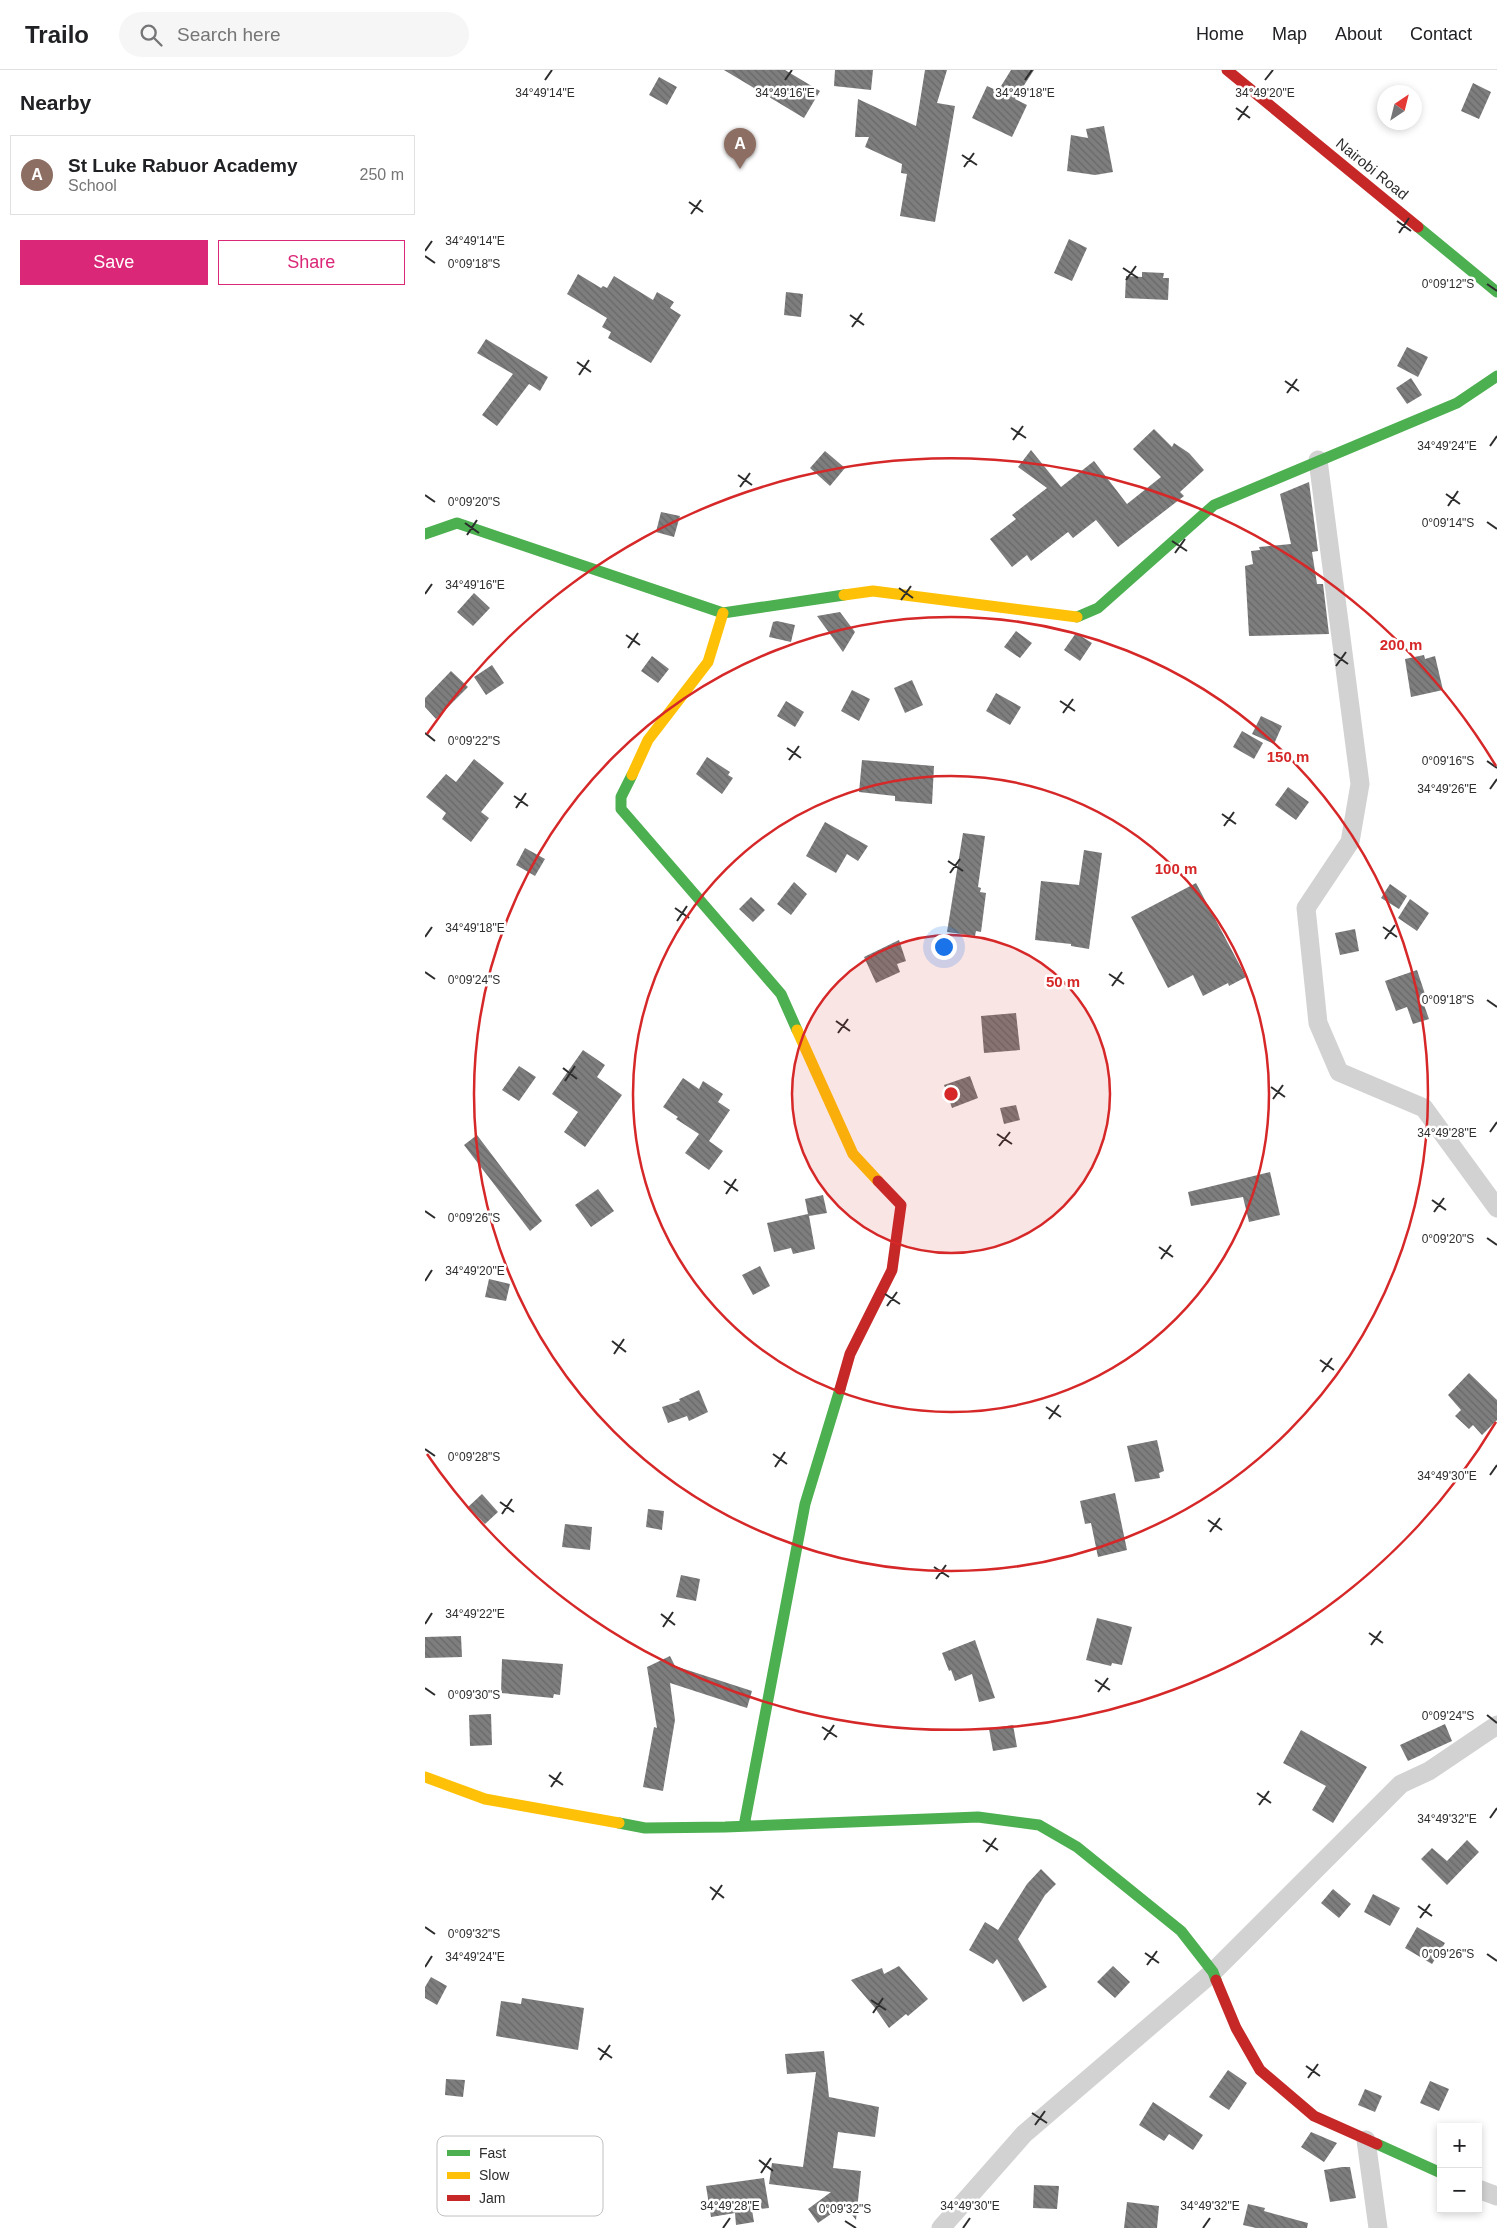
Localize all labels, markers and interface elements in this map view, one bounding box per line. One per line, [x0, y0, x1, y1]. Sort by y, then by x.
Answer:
search box [119, 12, 469, 57]
text: Trailo [25, 21, 89, 48]
icon: search [137, 21, 165, 49]
text: Search here [177, 24, 281, 45]
text: Home [1196, 24, 1244, 44]
text: Map [1272, 24, 1307, 44]
text: About [1335, 24, 1382, 44]
text: Contact [1410, 24, 1472, 44]
north arrow [1377, 85, 1422, 130]
text: 34°49'14"E [515, 86, 575, 100]
text: 34°49'16"E [755, 86, 815, 100]
text: 34°49'18"E [995, 86, 1055, 100]
text: 34°49'20"E [1235, 86, 1295, 100]
text: Nearby [20, 91, 91, 114]
pin: A [724, 128, 756, 169]
street label: Nairobi Road [1333, 134, 1412, 203]
text: St Luke Rabuor Academy [68, 155, 297, 176]
text: A [31, 166, 43, 183]
text: 250 m [360, 166, 404, 183]
text: School [68, 177, 117, 194]
text: 34°49'14"E [445, 234, 505, 248]
button: Save [20, 240, 208, 285]
button: Share [218, 240, 405, 285]
text: 0°09'18"S [448, 257, 500, 271]
text: 0°09'12"S [1422, 277, 1474, 291]
text: 34°49'24"E [1417, 439, 1477, 453]
text: 0°09'20"S [448, 495, 500, 509]
text: 0°09'14"S [1422, 516, 1474, 530]
text: 34°49'16"E [445, 578, 505, 592]
text: 200 m [1380, 636, 1422, 653]
text: 0°09'22"S [448, 734, 500, 748]
text: 150 m [1267, 748, 1309, 765]
text: 0°09'16"S [1422, 754, 1474, 768]
text: 34°49'26"E [1417, 782, 1477, 796]
text: 100 m [1155, 860, 1197, 877]
text: 34°49'18"E [445, 921, 505, 935]
your location [931, 934, 957, 960]
text: 0°09'24"S [448, 973, 500, 987]
text: 50 m [1046, 973, 1080, 990]
text: 0°09'18"S [1422, 993, 1474, 1007]
centre of rings [942, 1085, 960, 1103]
text: 34°49'28"E [1417, 1126, 1477, 1140]
text: 0°09'26"S [448, 1211, 500, 1225]
text: 0°09'20"S [1422, 1232, 1474, 1246]
text: 34°49'20"E [445, 1264, 505, 1278]
text: 0°09'28"S [448, 1450, 500, 1464]
text: 34°49'30"E [1417, 1469, 1477, 1483]
text: 34°49'22"E [445, 1607, 505, 1621]
text: 0°09'30"S [448, 1688, 500, 1702]
text: 0°09'24"S [1422, 1709, 1474, 1723]
text: 34°49'32"E [1417, 1812, 1477, 1826]
text: 0°09'32"S [448, 1927, 500, 1941]
text: 0°09'26"S [1422, 1947, 1474, 1961]
text: 34°49'24"E [445, 1950, 505, 1964]
map controls [1437, 2123, 1482, 2213]
button: + [1437, 2123, 1482, 2168]
legend [437, 2136, 603, 2216]
text: Fast [479, 2145, 506, 2161]
text: Slow [479, 2167, 510, 2183]
button: − [1437, 2168, 1482, 2213]
text: Jam [479, 2190, 505, 2206]
text: 34°49'28"E [700, 2199, 760, 2213]
text: 34°49'30"E [940, 2199, 1000, 2213]
text: 34°49'32"E [1180, 2199, 1240, 2213]
text: 0°09'32"S [819, 2202, 871, 2216]

